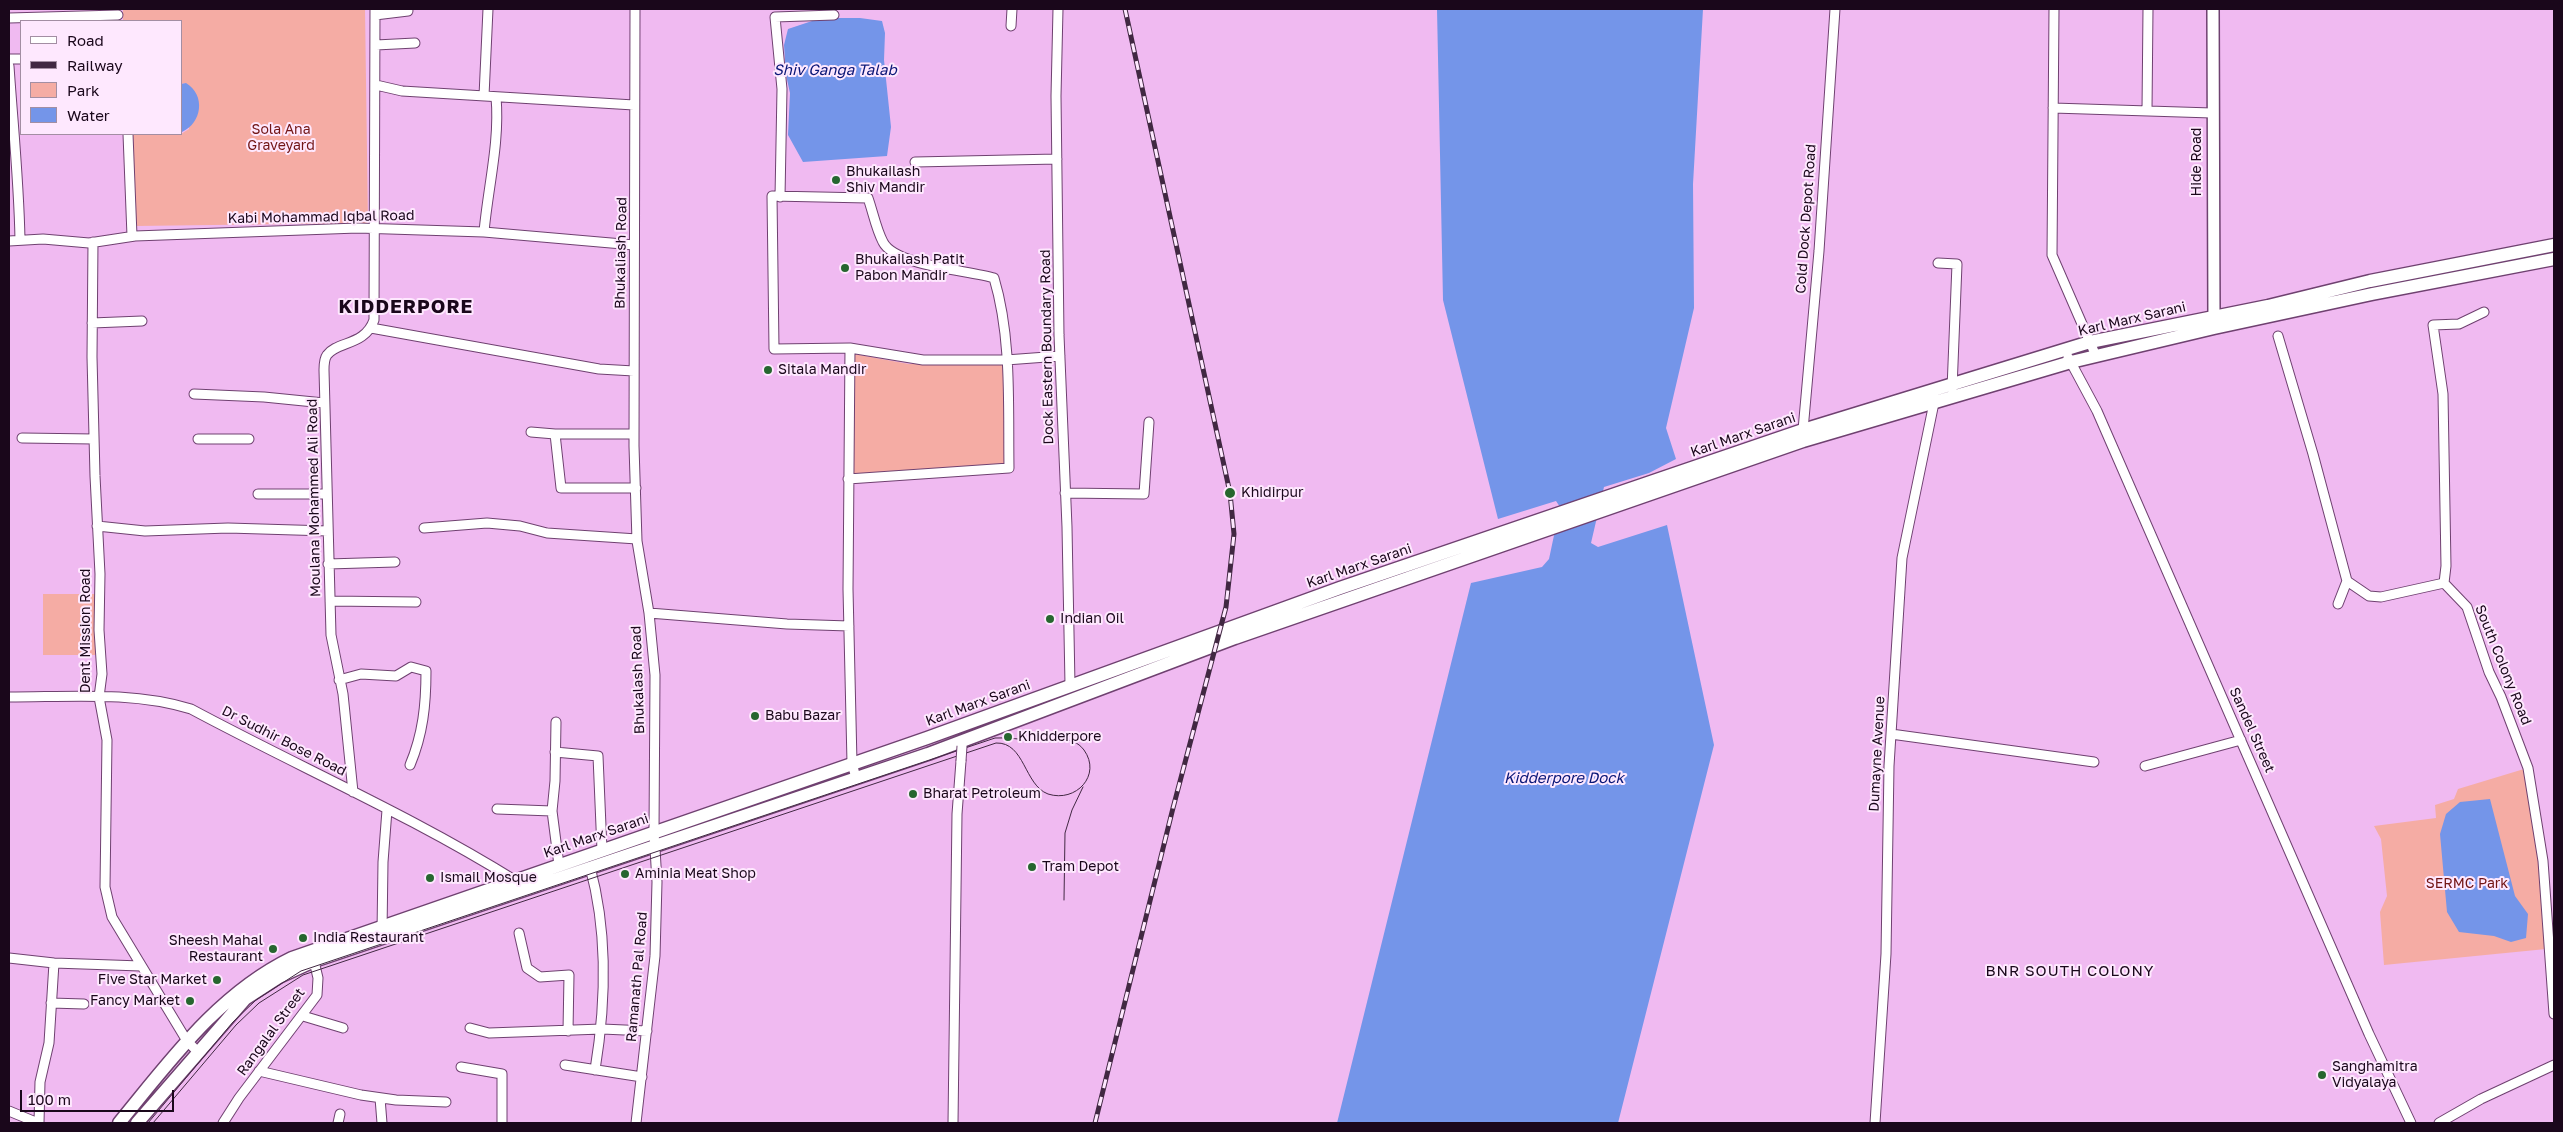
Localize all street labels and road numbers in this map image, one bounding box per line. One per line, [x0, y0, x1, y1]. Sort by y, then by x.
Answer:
street label: Hide Road [2189, 128, 2205, 196]
street label: Cold Dock Depot Road [1792, 144, 1820, 294]
street label: Bhukaliash Road [612, 197, 630, 309]
street label: Kabi Mohammad Iqbal Road [227, 207, 415, 227]
street label: Dock Eastern Boundary Road [1037, 249, 1057, 445]
street label: Karl Marx Sarani [2076, 298, 2188, 340]
street label: Moulana Mohammed Ali Road [304, 399, 324, 597]
street label: Karl Marx Sarani [1688, 409, 1798, 461]
street label: Karl Marx Sarani [1304, 540, 1414, 592]
street label: Dent Mission Road [78, 569, 94, 693]
street label: South Colony Road [2471, 602, 2535, 728]
street label: Bhukalash Road [628, 626, 648, 734]
street label: Karl Marx Sarani [923, 676, 1033, 730]
street label: Sandel Street [2226, 685, 2278, 775]
street label: Dumayne Avenue [1866, 696, 1888, 812]
street label: Dr Sudhir Bose Road [219, 702, 349, 780]
street label: Karl Marx Sarani [541, 810, 651, 862]
street label: Ramanath Pal Road [623, 911, 651, 1043]
street label: Rangalal Street [234, 985, 308, 1079]

